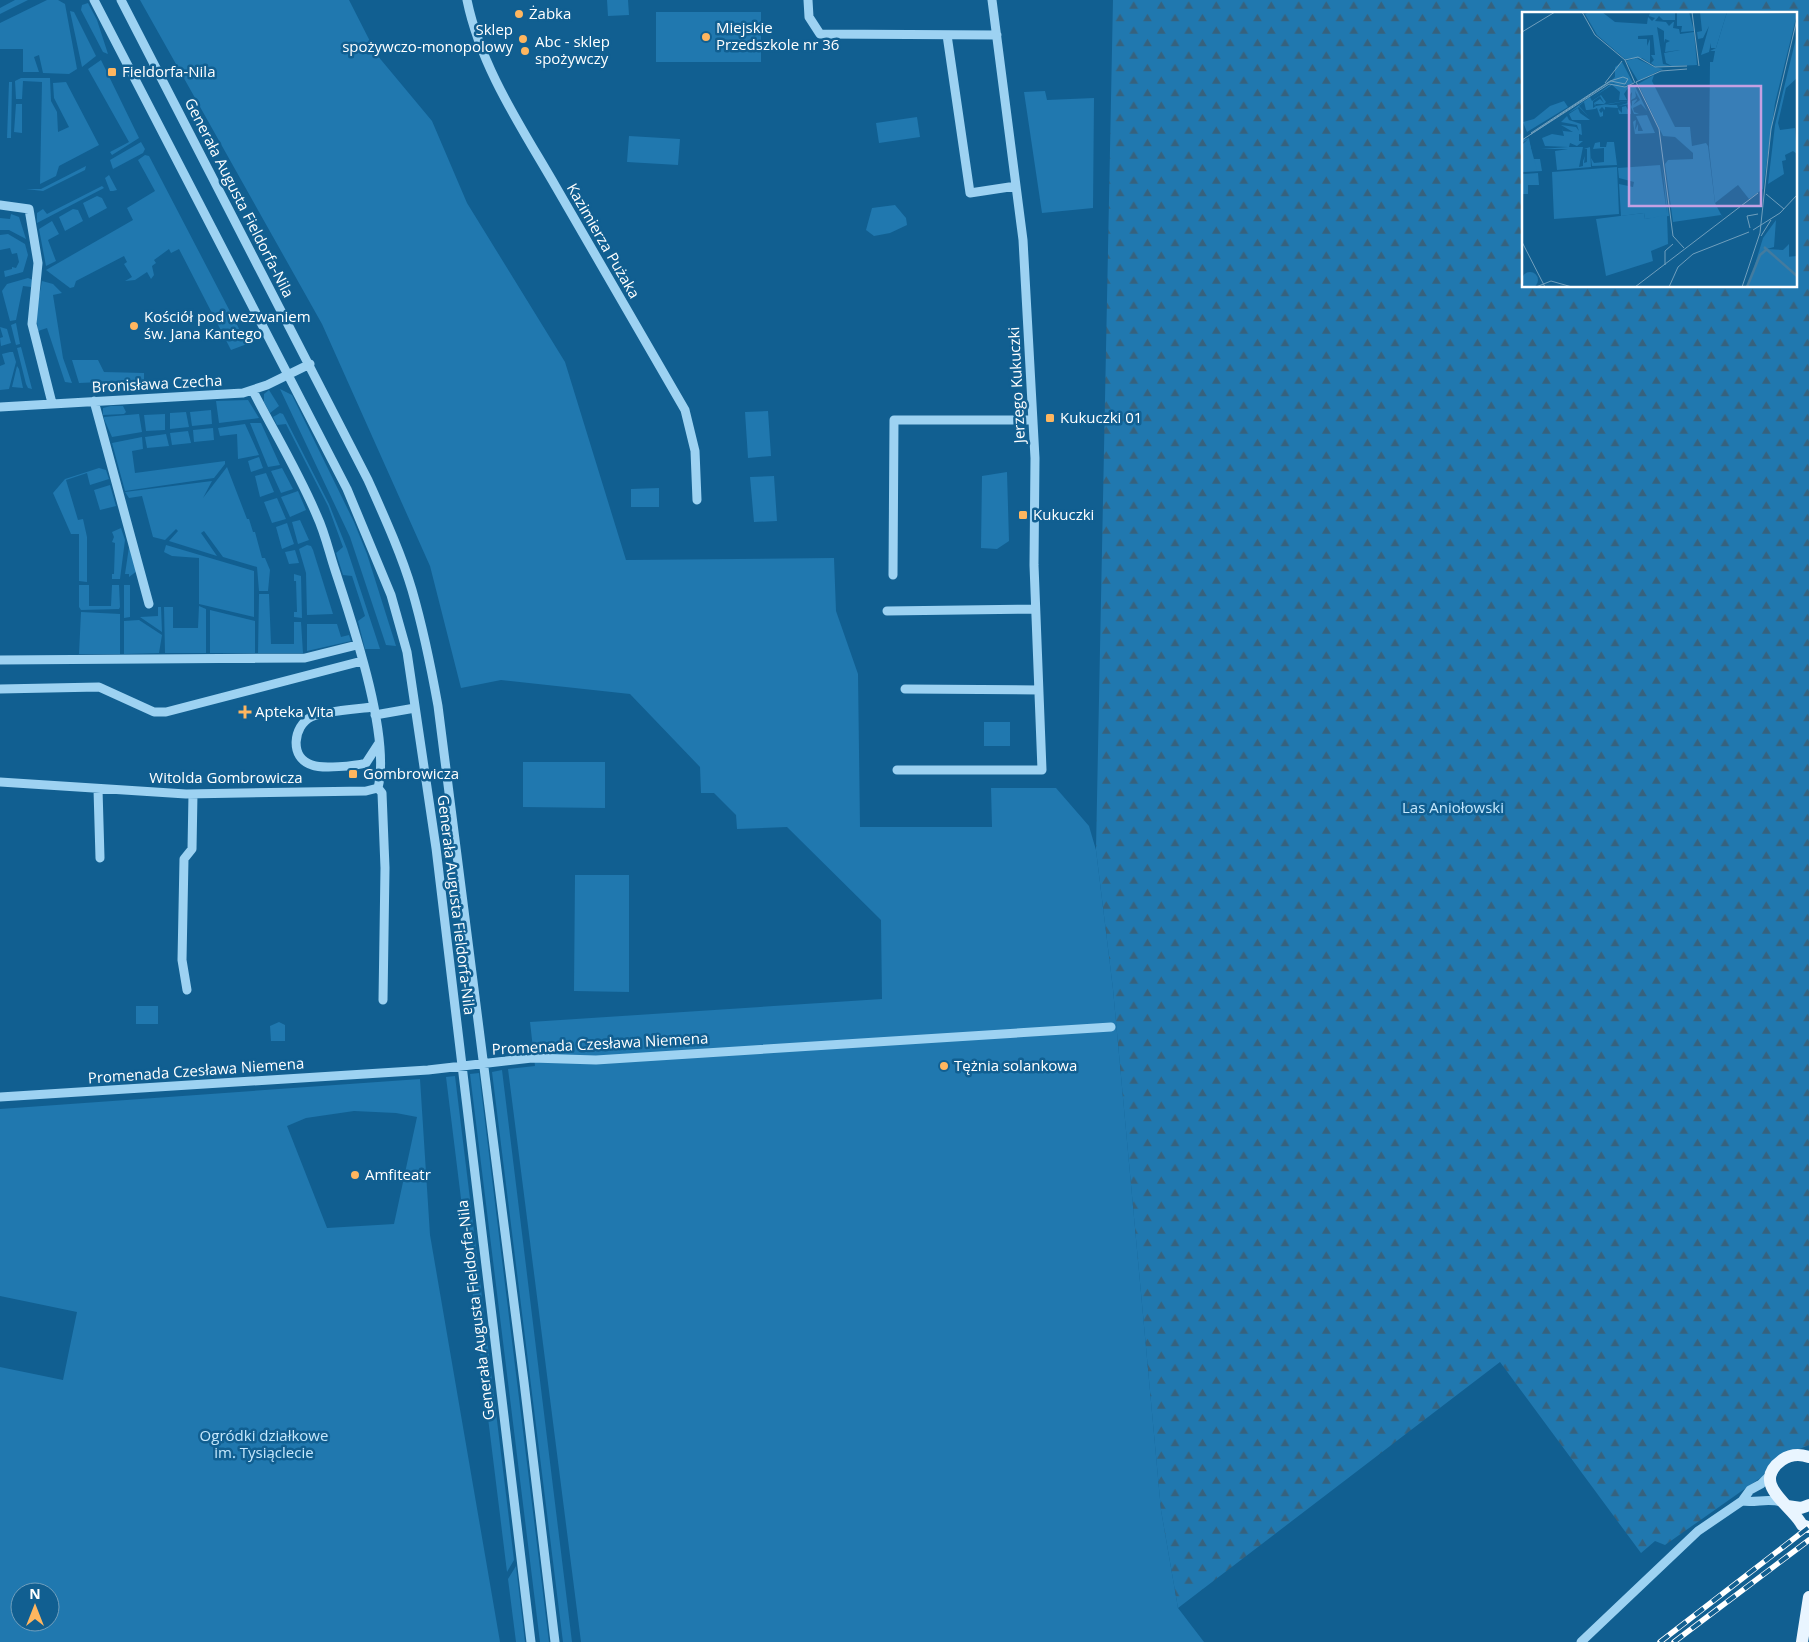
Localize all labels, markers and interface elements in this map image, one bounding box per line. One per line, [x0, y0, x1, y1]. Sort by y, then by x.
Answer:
place label: Żabka [529, 3, 571, 23]
marker: Żabka [513, 8, 525, 20]
inset map [1522, 12, 1796, 288]
place label: Miejskie Przedszkole nr 36 [716, 17, 839, 54]
place label: Sklep spożywczo-monopolowy [342, 19, 513, 56]
place label: Abc - sklep spożywczy [535, 31, 610, 68]
marker: Miejskie Przedszkole nr 36 [700, 31, 712, 43]
marker: Sklep spożywczo-monopolowy [517, 33, 529, 45]
marker: Abc - sklep spożywczy [519, 45, 531, 57]
place label: Fieldorfa-Nila [122, 61, 215, 81]
marker: Fieldorfa-Nila [106, 66, 118, 78]
street label: Generała Augusta Fieldorfa-Nila [181, 94, 299, 301]
street label: Kazimierza Pużaka [563, 179, 645, 302]
place label: Kościół pod wezwaniem św. Jana Kantego [144, 306, 311, 343]
marker: Kościół pod wezwaniem św. Jana Kantego [128, 320, 140, 332]
street label: Jerzego Kukuczki [1003, 326, 1029, 446]
street label: Bronisława Czecha [91, 370, 223, 396]
place label: Kukuczki 01 [1060, 407, 1142, 427]
marker: Kukuczki 01 [1044, 412, 1056, 424]
place label: Kukuczki [1033, 504, 1094, 524]
marker: Kukuczki [1017, 509, 1029, 521]
place label: Apteka Vita [255, 701, 334, 721]
marker: Apteka Vita [239, 706, 251, 718]
place label: Gombrowicza [363, 763, 459, 783]
street label: Witolda Gombrowicza [149, 767, 303, 787]
marker: Gombrowicza [347, 768, 359, 780]
street label: Generała Augusta Fieldorfa-Nila [434, 794, 480, 1016]
park label: Las Aniołowski [1402, 797, 1504, 817]
street label: Promenada Czesława Niemena [491, 1027, 709, 1059]
street label: Promenada Czesława Niemena [87, 1052, 305, 1088]
place label: Tężnia solankowa [954, 1055, 1077, 1075]
marker: Tężnia solankowa [938, 1060, 950, 1072]
place label: Amfiteatr [365, 1164, 431, 1184]
marker: Amfiteatr [349, 1169, 361, 1181]
street label: Generała Augusta Fieldorfa-Nila [452, 1199, 498, 1421]
park label: Ogródki działkowe im. Tysiąclecie [200, 1425, 328, 1462]
north arrow [10, 1582, 60, 1632]
text: N [29, 1584, 41, 1603]

